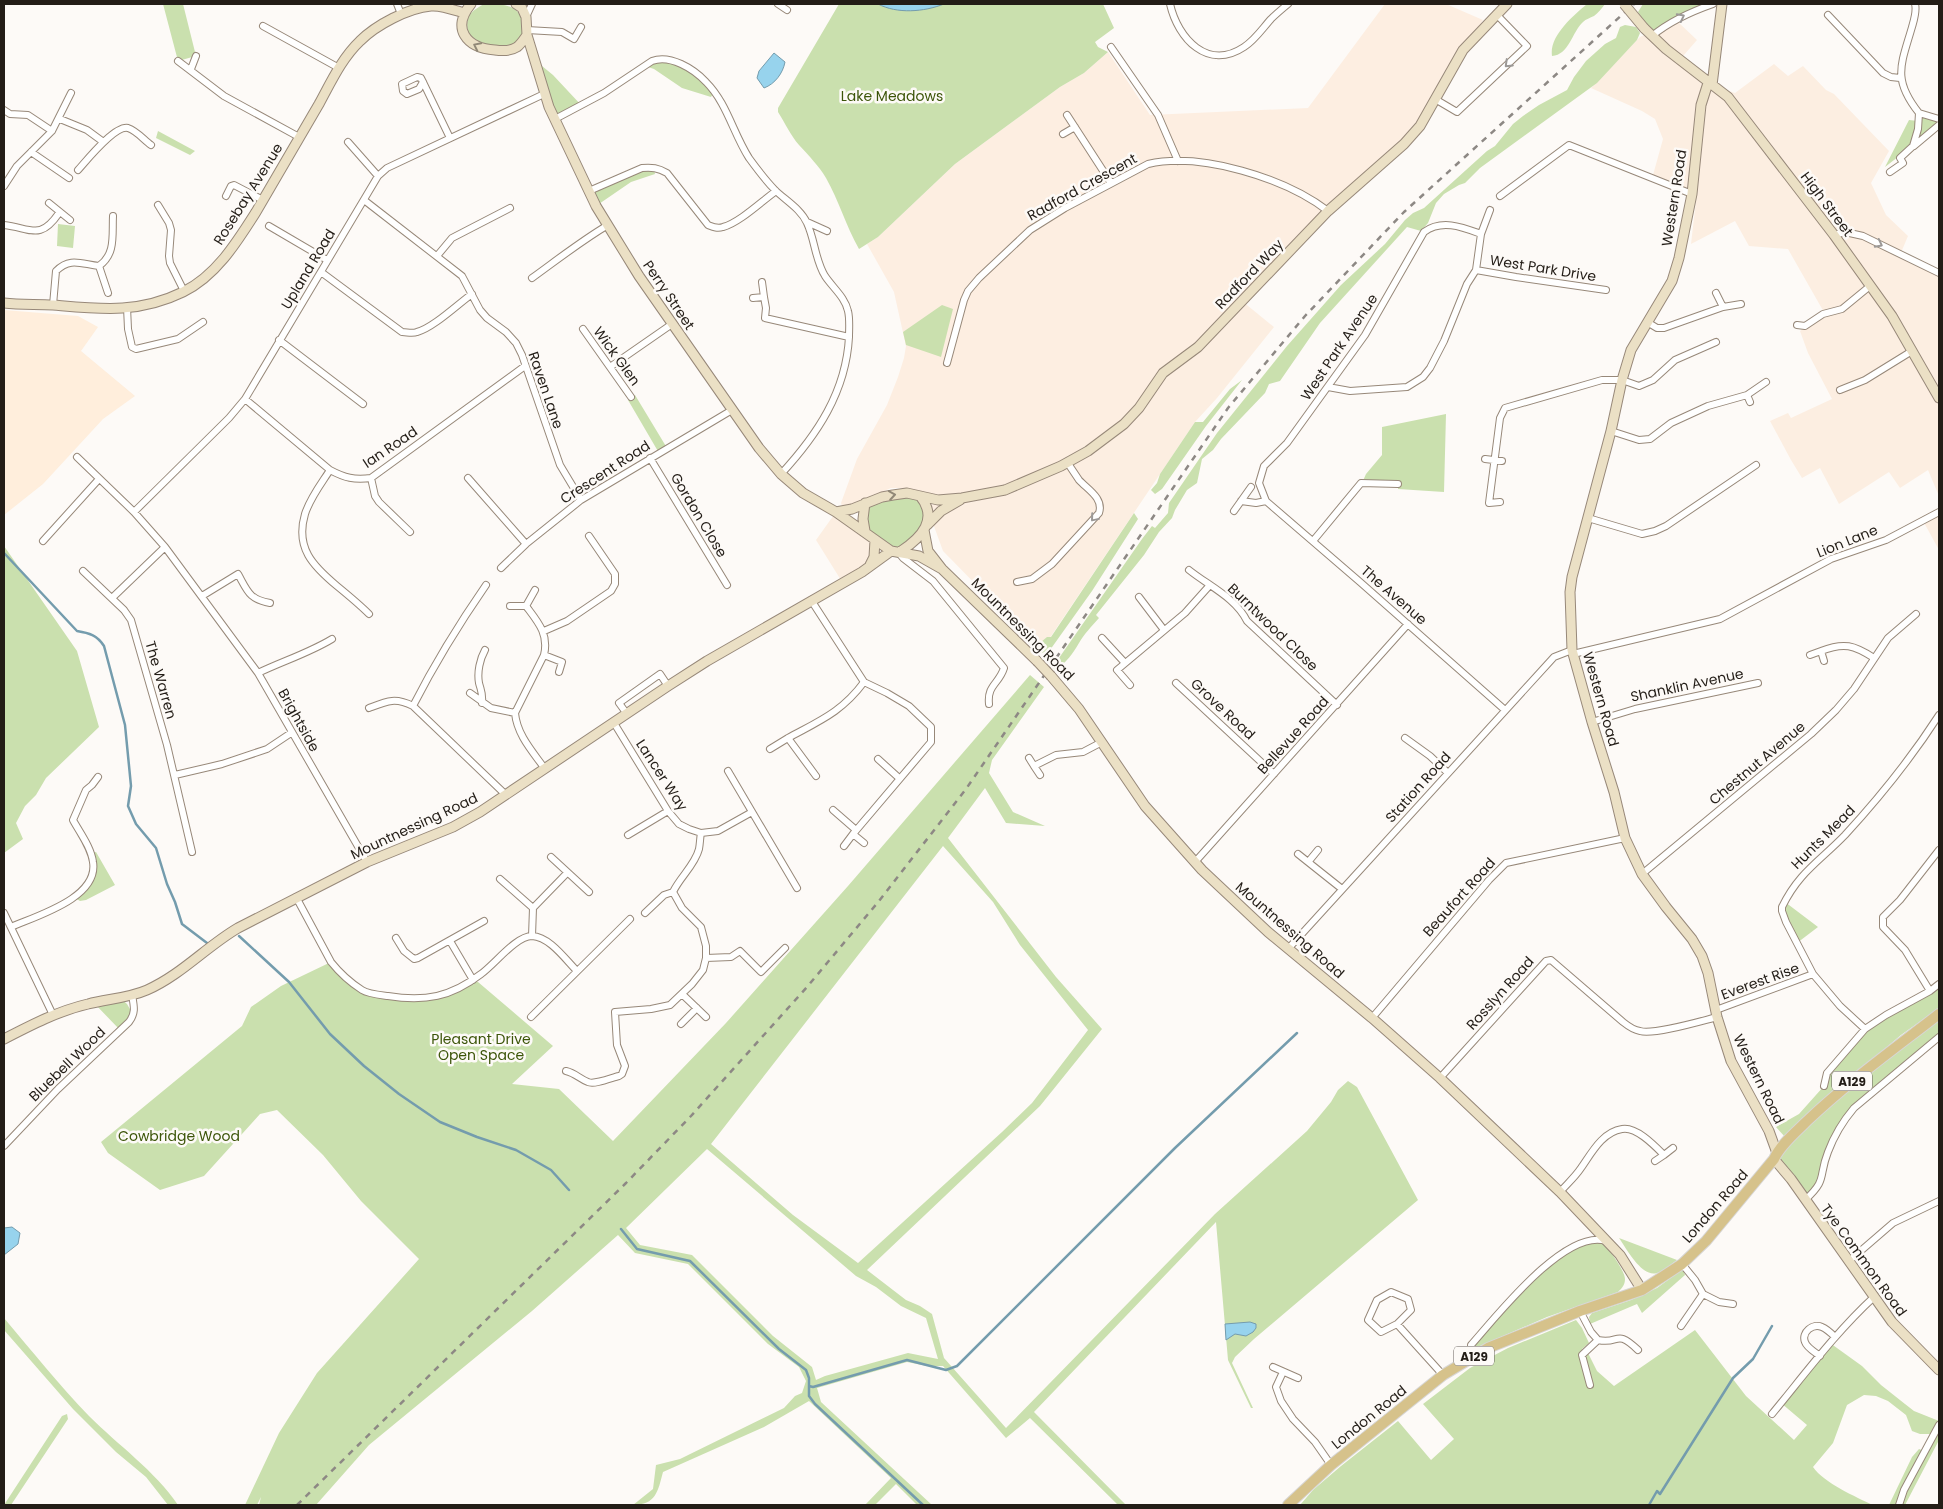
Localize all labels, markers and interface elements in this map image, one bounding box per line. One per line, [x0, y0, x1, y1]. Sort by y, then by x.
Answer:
one-way arrow [1675, 13, 1684, 23]
one-way arrow [474, 42, 483, 52]
one-way arrow [1504, 58, 1513, 67]
park label: Lake Meadows [841, 86, 943, 106]
street label: Rosebay Avenue [209, 139, 288, 249]
street label: Western Road [1656, 148, 1692, 248]
street label: Radford Crescent [1023, 149, 1141, 225]
street label: High Street [1796, 168, 1858, 240]
street label: Upland Road [276, 225, 340, 313]
street label: Radford Way [1210, 234, 1288, 313]
one-way arrow [1874, 238, 1883, 248]
street label: West Park Drive [1488, 250, 1598, 286]
street label: Perry Street [638, 256, 700, 334]
street label: West Park Avenue [1296, 289, 1382, 404]
street label: Wick Glen [589, 322, 645, 390]
street label: Raven Lane [523, 349, 569, 432]
street label: Ian Road [359, 421, 421, 473]
street label: Crescent Road [556, 435, 654, 509]
street label: Gordon Close [666, 469, 732, 561]
one-way arrow [889, 490, 897, 501]
one-way arrow [1090, 513, 1099, 522]
street label: Lion Lane [1813, 520, 1881, 562]
street label: The Avenue [1357, 561, 1432, 629]
street label: Mountnessing Road [967, 573, 1079, 685]
street label: Burntwood Close [1223, 579, 1323, 676]
street label: The Warren [140, 639, 182, 721]
street label: Western Road [1578, 649, 1624, 749]
street label: Shanklin Avenue [1629, 663, 1746, 707]
street label: Grove Road [1186, 674, 1260, 744]
street label: Brightside [273, 685, 325, 756]
street label: Bellevue Road [1253, 692, 1333, 778]
street label: Chestnut Avenue [1705, 717, 1810, 809]
street label: Lancer Way [631, 735, 693, 815]
street label: Station Road [1381, 747, 1455, 827]
street label: Mountnessing Road [347, 788, 481, 864]
street label: Hunts Mead [1786, 800, 1860, 874]
street label: Beaufort Road [1418, 853, 1500, 941]
street label: Mountnessing Road [1231, 877, 1349, 983]
street label: Rosslyn Road [1462, 952, 1538, 1034]
street label: Everest Rise [1718, 958, 1802, 1004]
street label: Bluebell Wood [24, 1022, 110, 1106]
park label: Pleasant Drive Open Space [431, 1029, 531, 1065]
street label: Western Road [1729, 1031, 1789, 1127]
road number: A129 [1832, 1072, 1872, 1090]
park label: Cowbridge Wood [118, 1126, 240, 1146]
street label: London Road [1677, 1165, 1753, 1247]
street label: Tye Common Road [1816, 1200, 1912, 1320]
road number: A129 [1454, 1346, 1494, 1365]
street label: London Road [1327, 1380, 1411, 1454]

